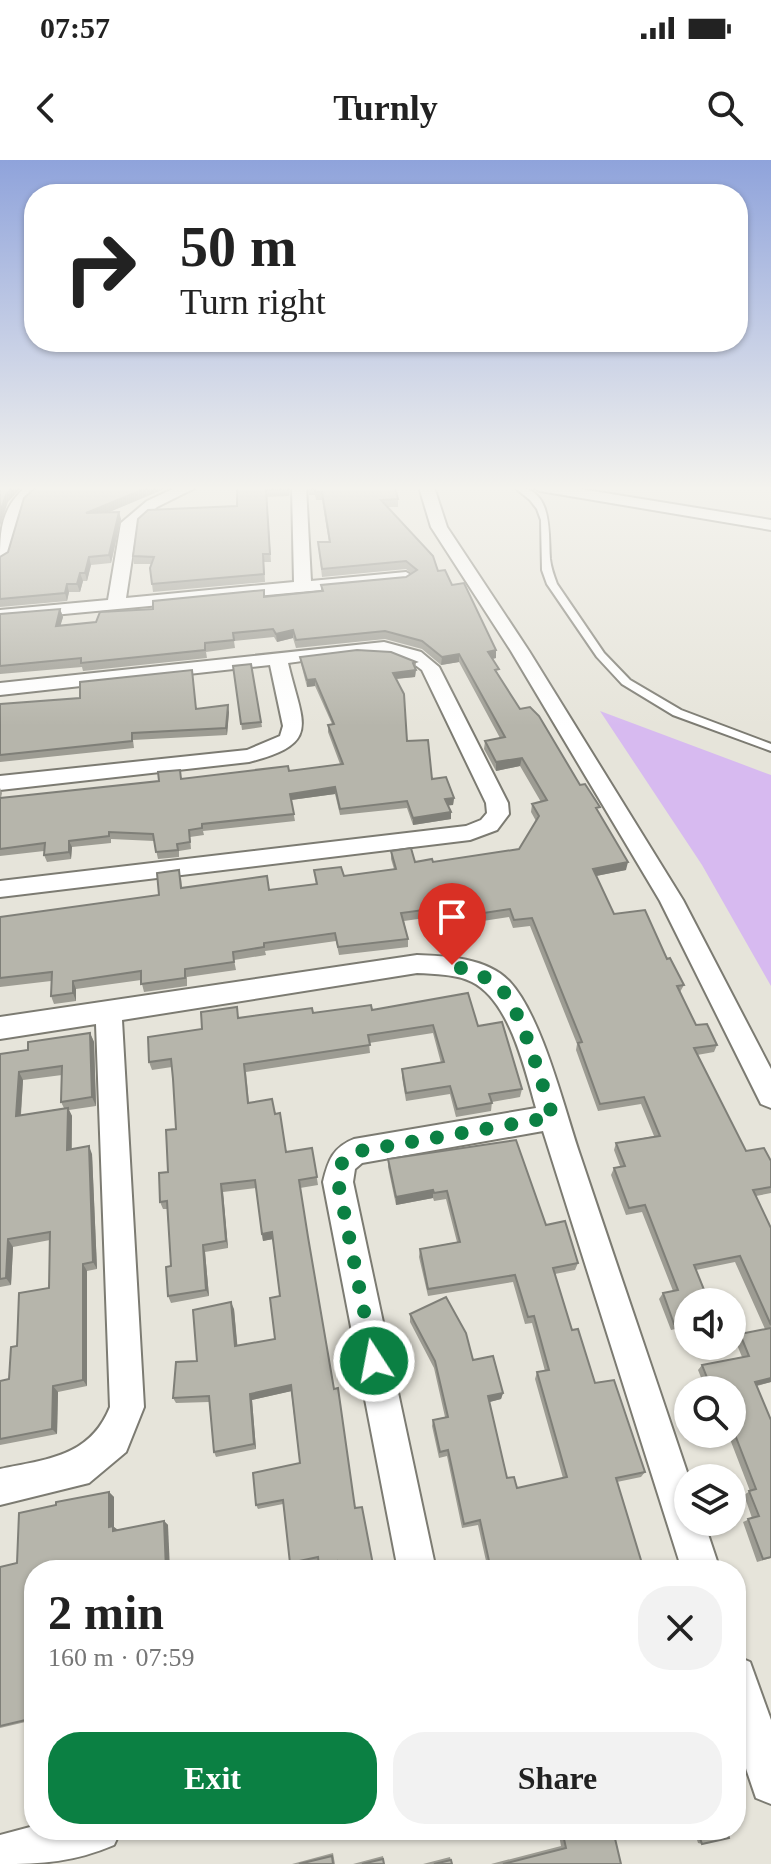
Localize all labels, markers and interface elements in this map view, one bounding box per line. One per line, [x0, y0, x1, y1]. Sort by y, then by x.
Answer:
text: 07:57 [40, 11, 110, 44]
icon: back [24, 86, 68, 130]
icon: search [703, 86, 747, 130]
text: Turnly [333, 88, 438, 128]
icon: right [48, 216, 152, 320]
text: 50 m [180, 216, 297, 278]
text: Turn right [180, 282, 326, 322]
pin [418, 883, 486, 965]
icon: arrive [430, 895, 474, 939]
map controls [674, 1288, 746, 1536]
button: sound [674, 1288, 746, 1360]
position arrow [332, 1319, 416, 1403]
button: search [674, 1376, 746, 1448]
button: layers [674, 1464, 746, 1536]
text: 2 min [48, 1586, 164, 1639]
button: close [638, 1586, 722, 1670]
text: 160 m · 07:59 [48, 1643, 195, 1672]
button: Exit [48, 1732, 377, 1824]
button: Share [393, 1732, 722, 1824]

